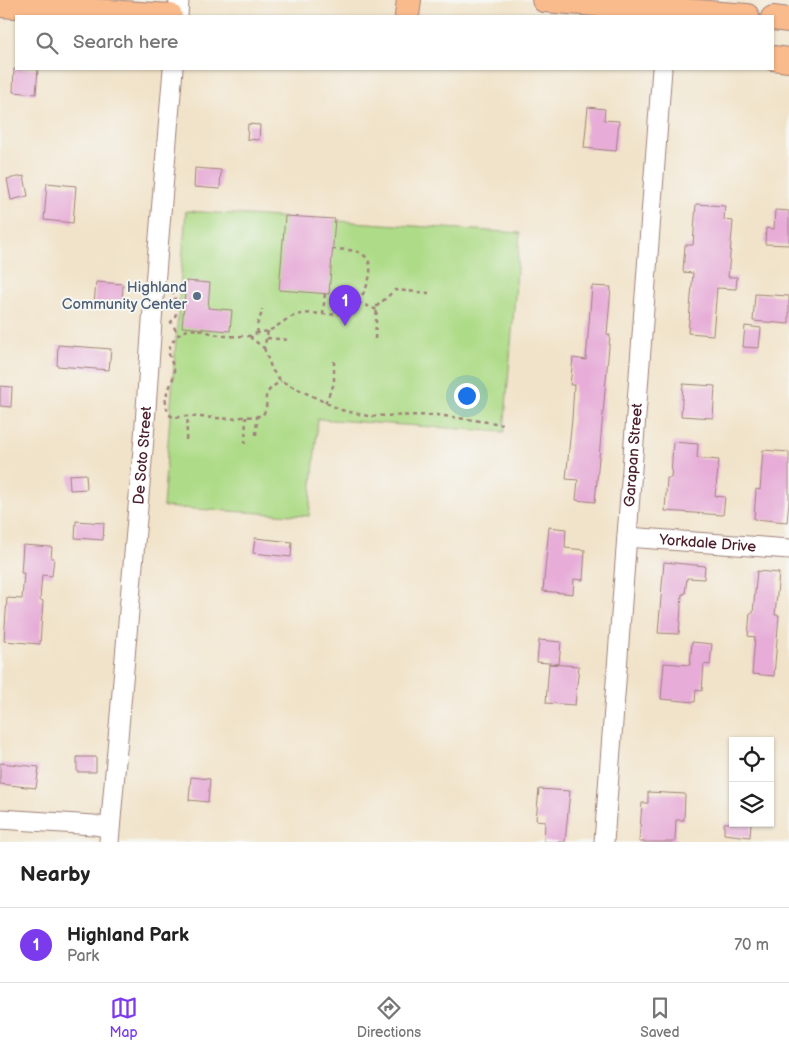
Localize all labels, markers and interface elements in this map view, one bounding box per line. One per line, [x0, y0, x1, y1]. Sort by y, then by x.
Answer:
search box [15, 15, 774, 70]
icon: search [33, 29, 61, 57]
text: Search here [73, 31, 178, 54]
place label: Highland Community Center [62, 278, 188, 314]
pin: 1 [329, 285, 361, 326]
marker: Highland Community Center [191, 290, 203, 302]
your location [454, 383, 480, 409]
street label: Garapan Street [620, 402, 646, 508]
street label: De Soto Street [129, 405, 156, 505]
street label: Yorkdale Drive [658, 530, 757, 556]
map controls [729, 737, 774, 827]
button: locate [729, 737, 774, 782]
button: layers [729, 782, 774, 827]
text: Nearby [20, 862, 90, 887]
text: Highland Park [67, 924, 189, 947]
text: 1 [33, 936, 39, 955]
text: 70 m [734, 936, 769, 955]
text: Park [67, 947, 99, 966]
tab: Map [110, 994, 138, 1041]
tab: Directions [357, 994, 421, 1041]
tab: Saved [640, 994, 679, 1041]

